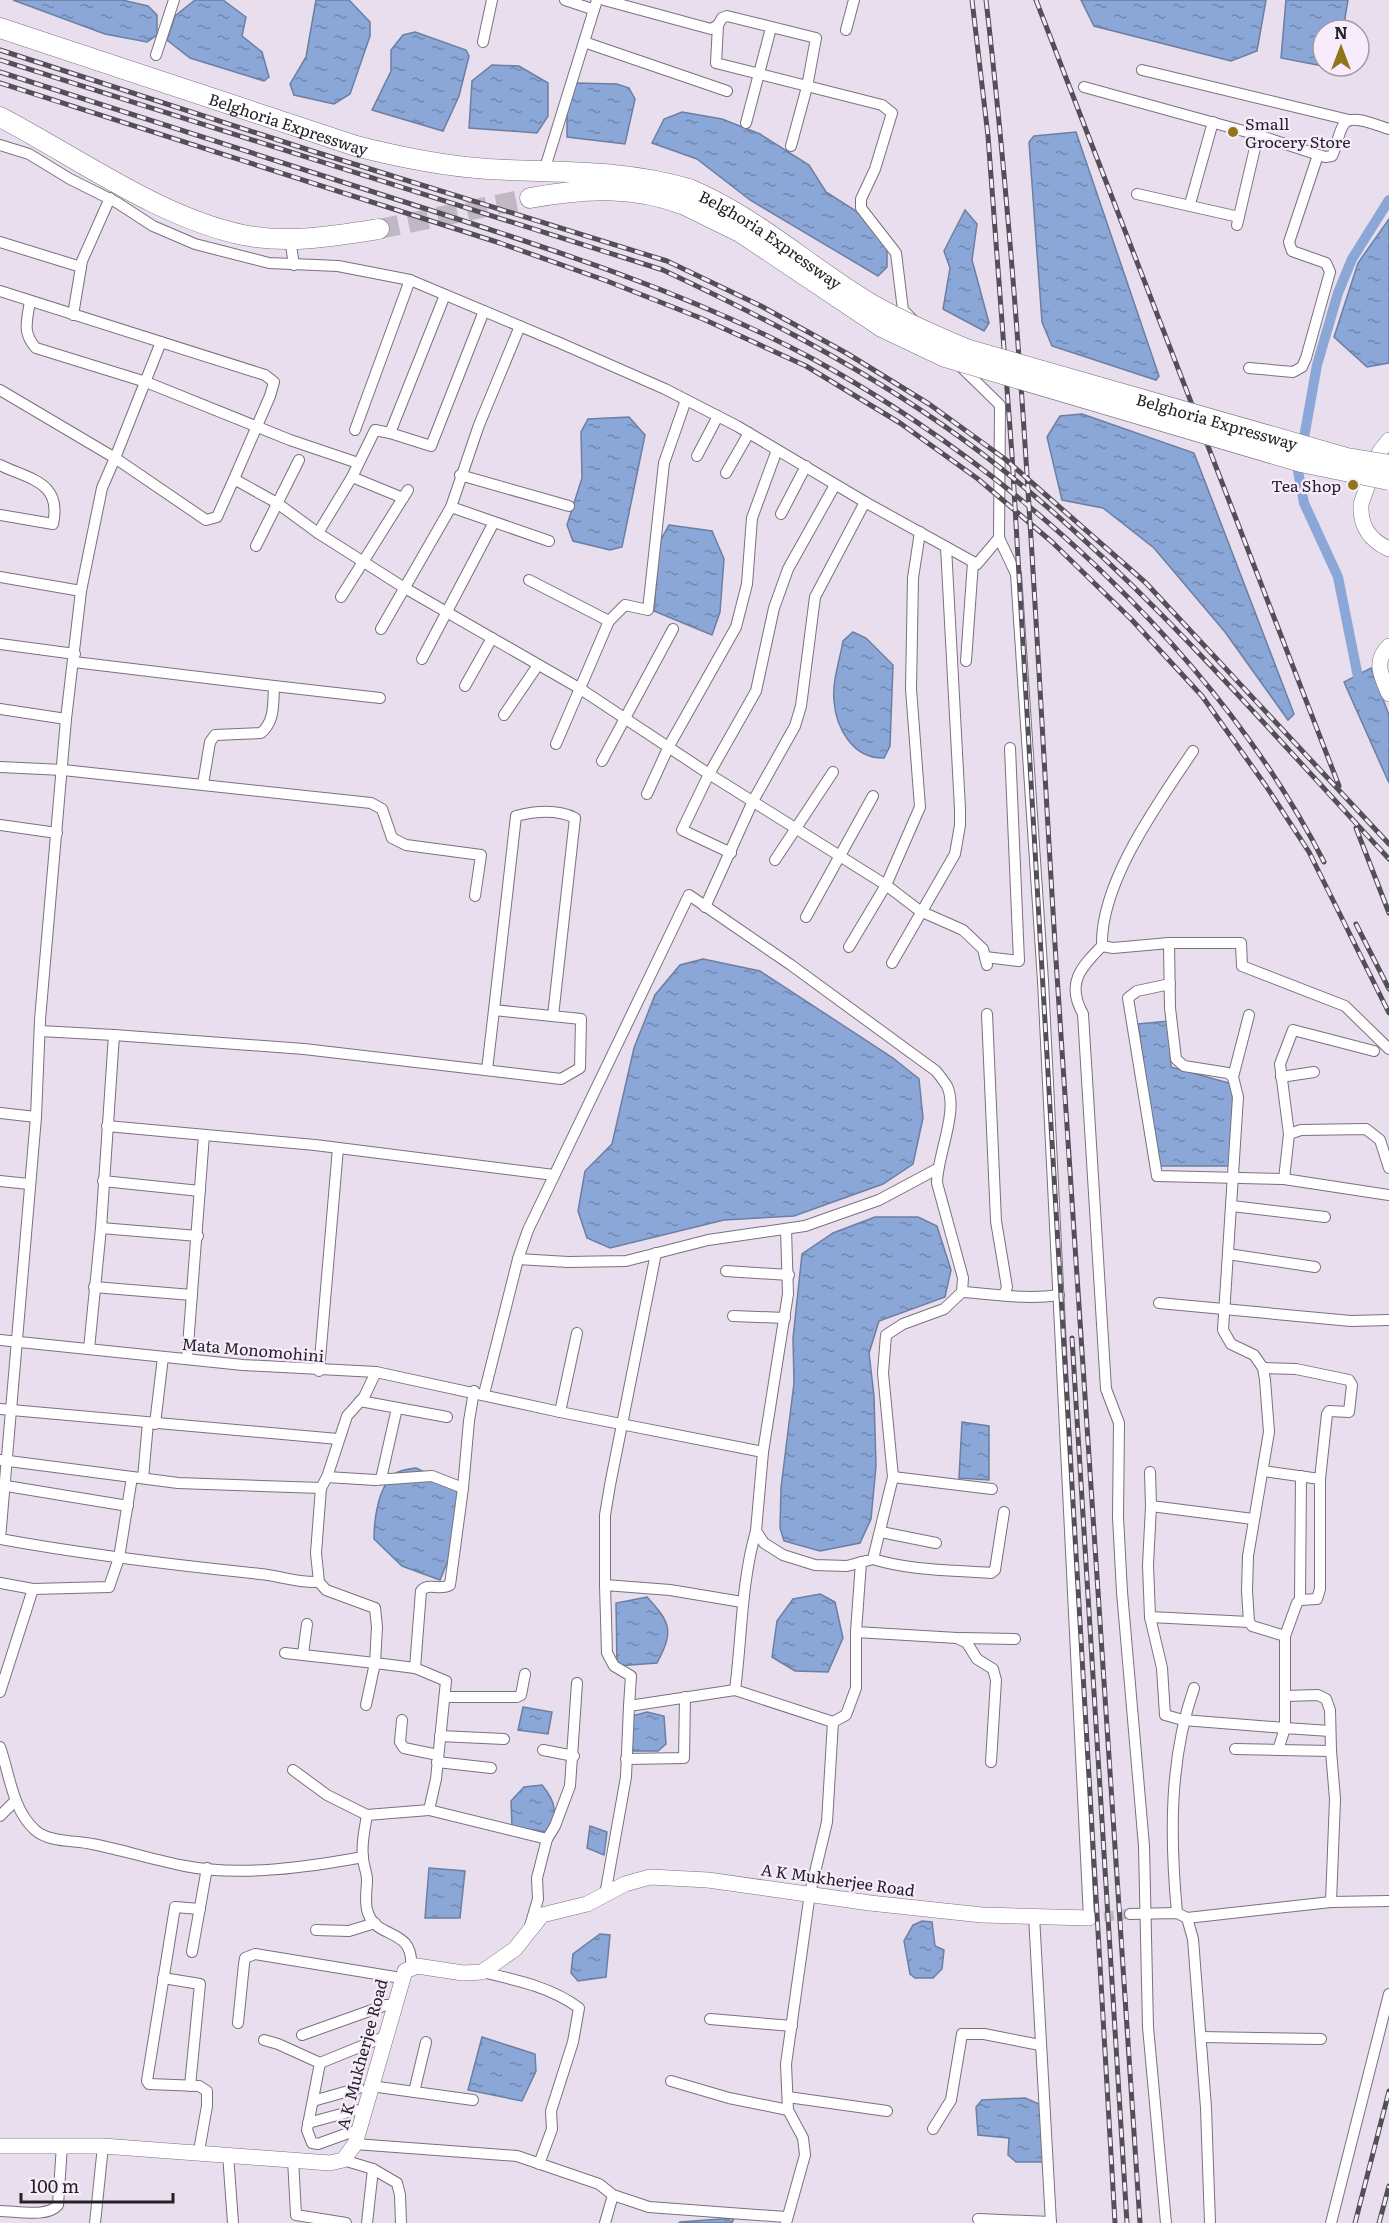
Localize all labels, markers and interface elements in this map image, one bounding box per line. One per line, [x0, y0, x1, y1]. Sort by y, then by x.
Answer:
north arrow [1311, 18, 1371, 78]
text: N [1334, 20, 1348, 44]
street label: Belghoria Expressway [206, 86, 372, 161]
place label: Small Grocery Store [1245, 111, 1351, 153]
marker: Small Grocery Store [1226, 125, 1240, 139]
street label: Belghoria Expressway [695, 183, 848, 295]
street label: Belghoria Expressway [1134, 386, 1301, 456]
place label: Tea Shop [1271, 473, 1341, 497]
marker: Tea Shop [1346, 478, 1360, 492]
street label: Mata Monomohini [181, 1331, 325, 1367]
street label: A K Mukherjee Road [760, 1856, 917, 1902]
street label: A K Mukherjee Road [329, 1976, 393, 2132]
scale bar [21, 2166, 172, 2204]
text: 100 m [30, 2172, 79, 2199]

